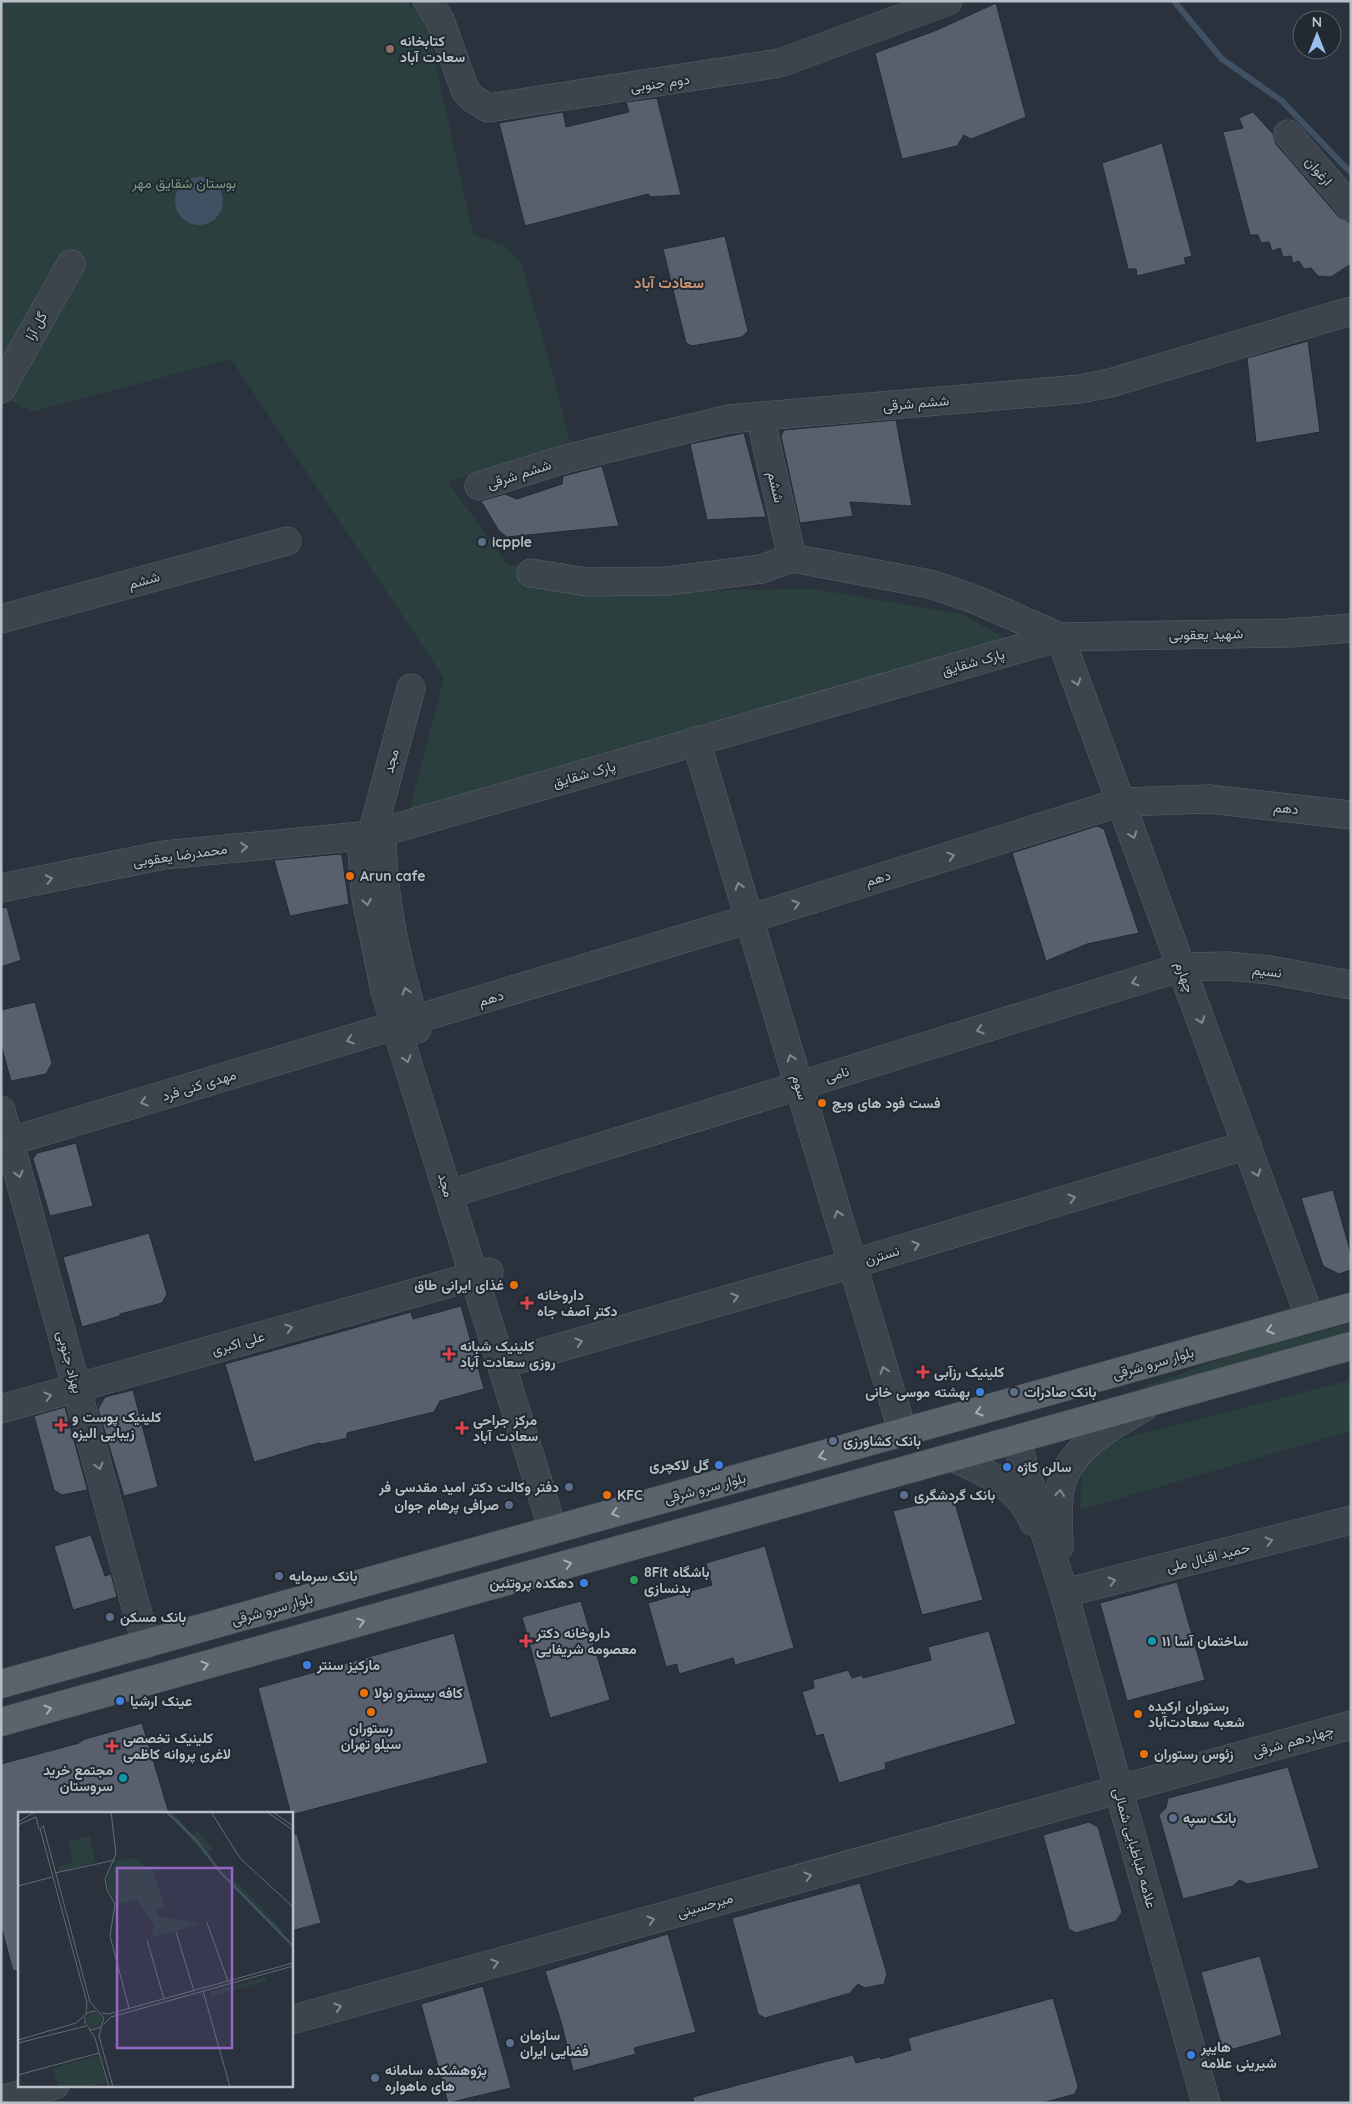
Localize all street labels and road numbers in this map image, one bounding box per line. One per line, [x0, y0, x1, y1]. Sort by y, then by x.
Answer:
street label: دوم جنوبی [629, 70, 691, 96]
street label: ارغوان [1301, 153, 1337, 189]
street label: گل آرا [21, 309, 51, 343]
street label: ششم شرقی [882, 391, 950, 415]
street label: ششم شرقی [485, 455, 553, 493]
street label: ششم [764, 470, 788, 504]
street label: ششم [126, 567, 162, 593]
street label: شهید یعقوبی [1169, 624, 1243, 644]
street label: پارک شقایق [940, 644, 1007, 680]
street label: مجد [379, 747, 403, 775]
street label: پارک شقایق [551, 756, 618, 792]
street label: دهم [1272, 798, 1300, 818]
street label: محمدرضا یعقوبی [131, 839, 229, 871]
street label: دهم [863, 866, 893, 890]
street label: چهارم [1170, 959, 1199, 995]
street label: نسیم [1251, 960, 1283, 982]
street label: دهم [476, 986, 506, 1010]
street label: نامی [823, 1062, 851, 1086]
street label: مهدی کنی فرد [160, 1065, 238, 1105]
street label: سوم [788, 1072, 812, 1102]
street label: مجد [434, 1171, 458, 1199]
street label: نسترن [862, 1241, 902, 1269]
street label: علی اکبری [209, 1327, 267, 1359]
street label: بهزاد جنوبی [53, 1329, 87, 1395]
street label: بلوار سرو شرقی [1110, 1343, 1196, 1383]
street label: بلوار سرو شرقی [662, 1468, 748, 1508]
street label: حمید اقبال ملی [1164, 1538, 1252, 1577]
street label: بلوار سرو شرقی [229, 1589, 315, 1629]
street label: چهاردهم شرقی [1250, 1721, 1336, 1762]
street label: علامه طباطبایی شمالی [1109, 1786, 1161, 1910]
street label: میرحسینی [675, 1888, 735, 1922]

